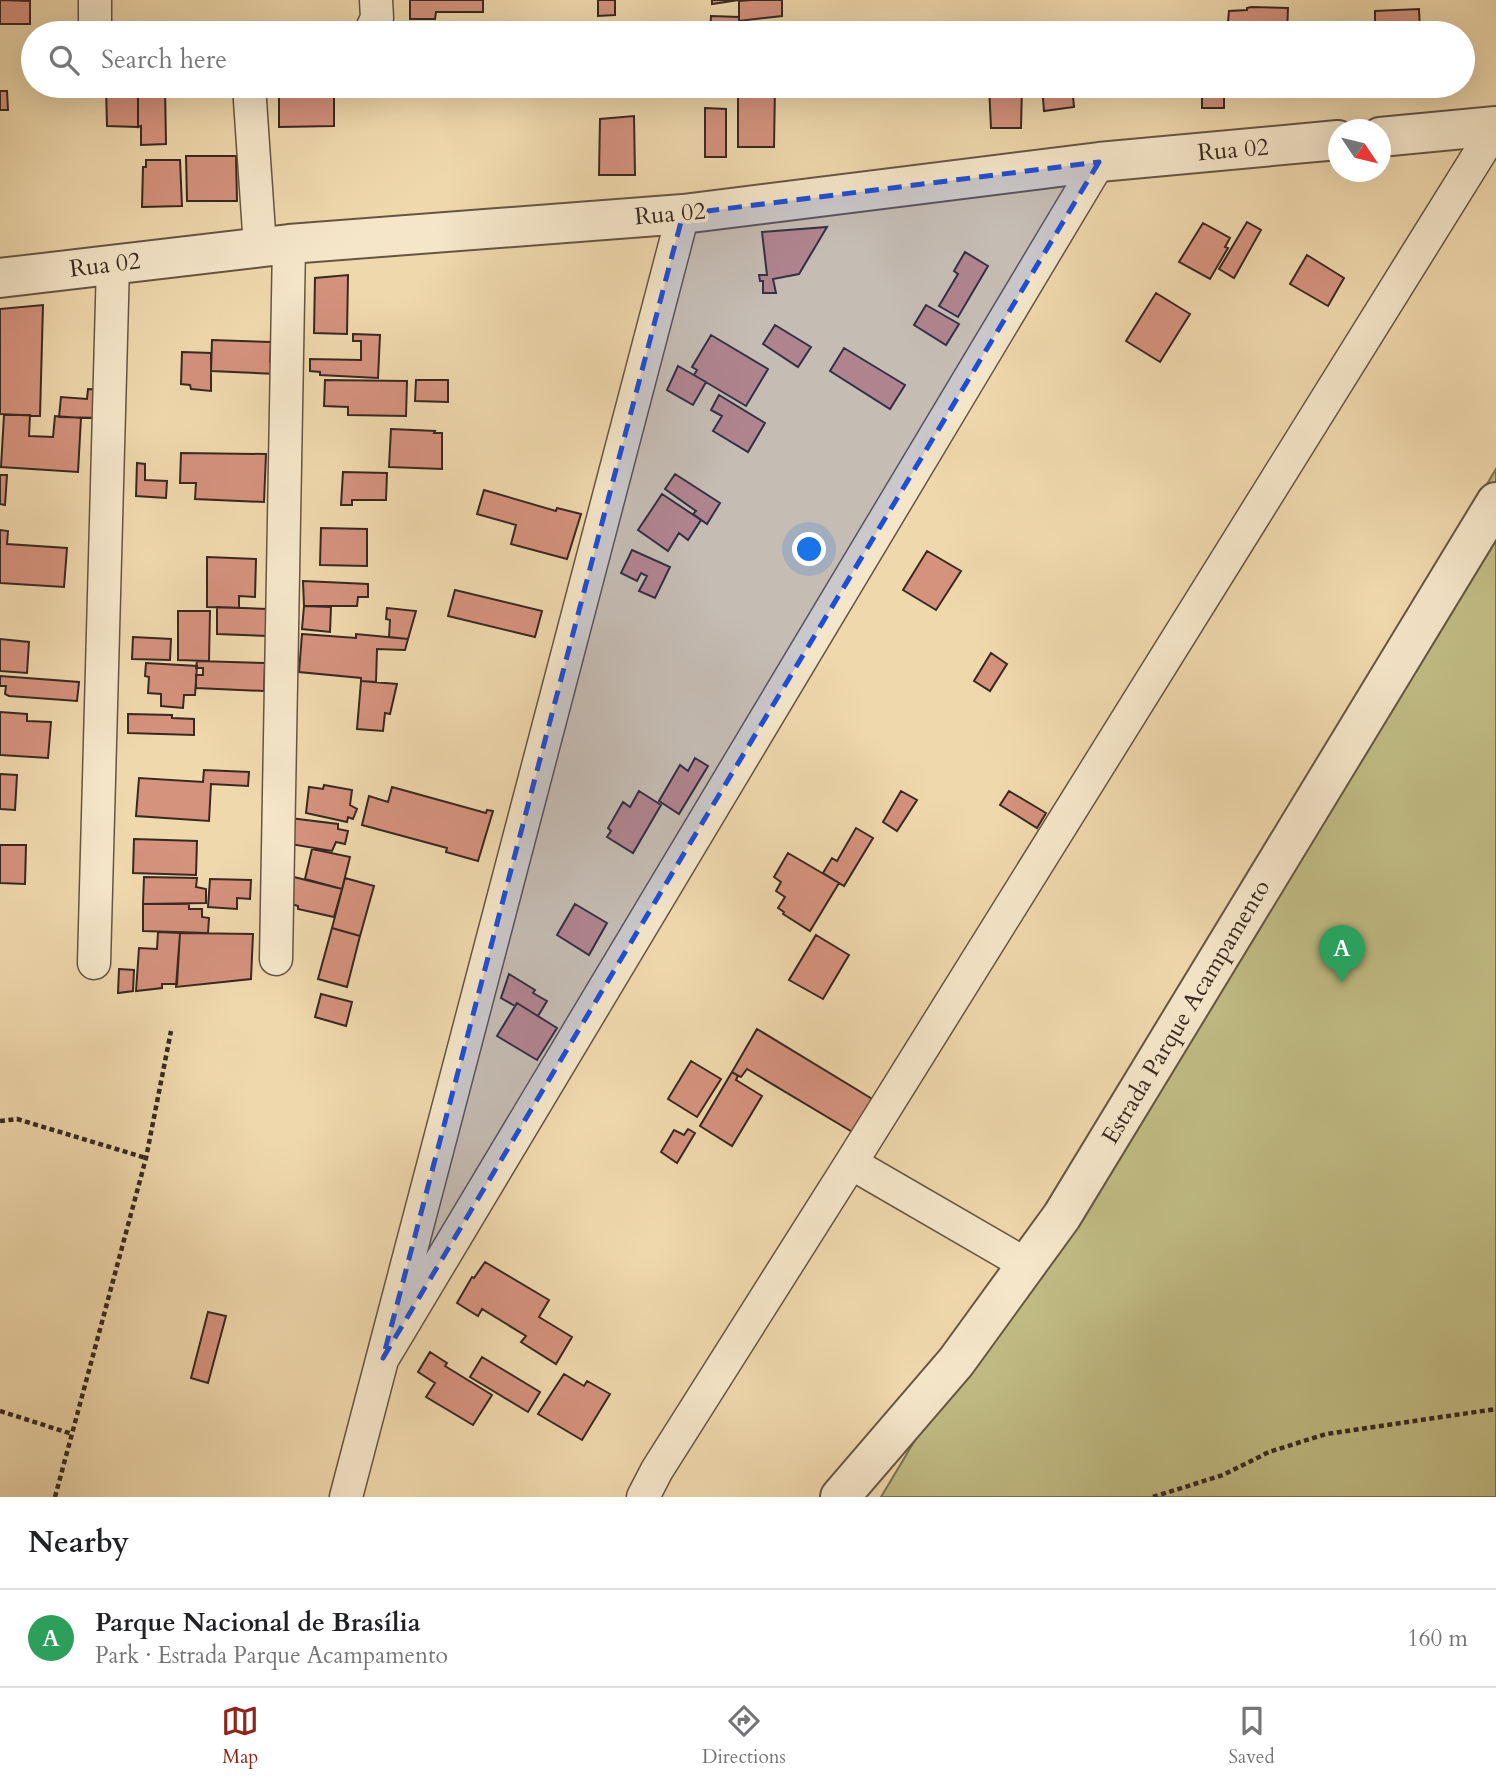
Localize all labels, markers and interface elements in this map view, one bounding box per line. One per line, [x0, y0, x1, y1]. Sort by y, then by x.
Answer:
search box [21, 21, 1475, 98]
icon: search [45, 41, 83, 79]
text: Search here [101, 42, 227, 77]
north arrow [1328, 119, 1391, 182]
street label: Rua 02 [1196, 130, 1270, 170]
street label: Rua 02 [633, 194, 707, 234]
street label: Rua 02 [68, 244, 142, 286]
your location [792, 532, 826, 566]
street label: Estrada Parque Acampamento [1094, 874, 1278, 1150]
pin: A [1319, 925, 1365, 983]
text: Nearby [28, 1522, 129, 1563]
text: Parque Nacional de Brasília [95, 1605, 421, 1640]
text: A [42, 1623, 60, 1654]
text: 160 m [1407, 1623, 1468, 1654]
text: Park · Estrada Parque Acampamento [95, 1640, 448, 1671]
tab: Map [221, 1702, 259, 1770]
tab: Directions [702, 1702, 786, 1770]
tab: Saved [1229, 1702, 1275, 1770]

